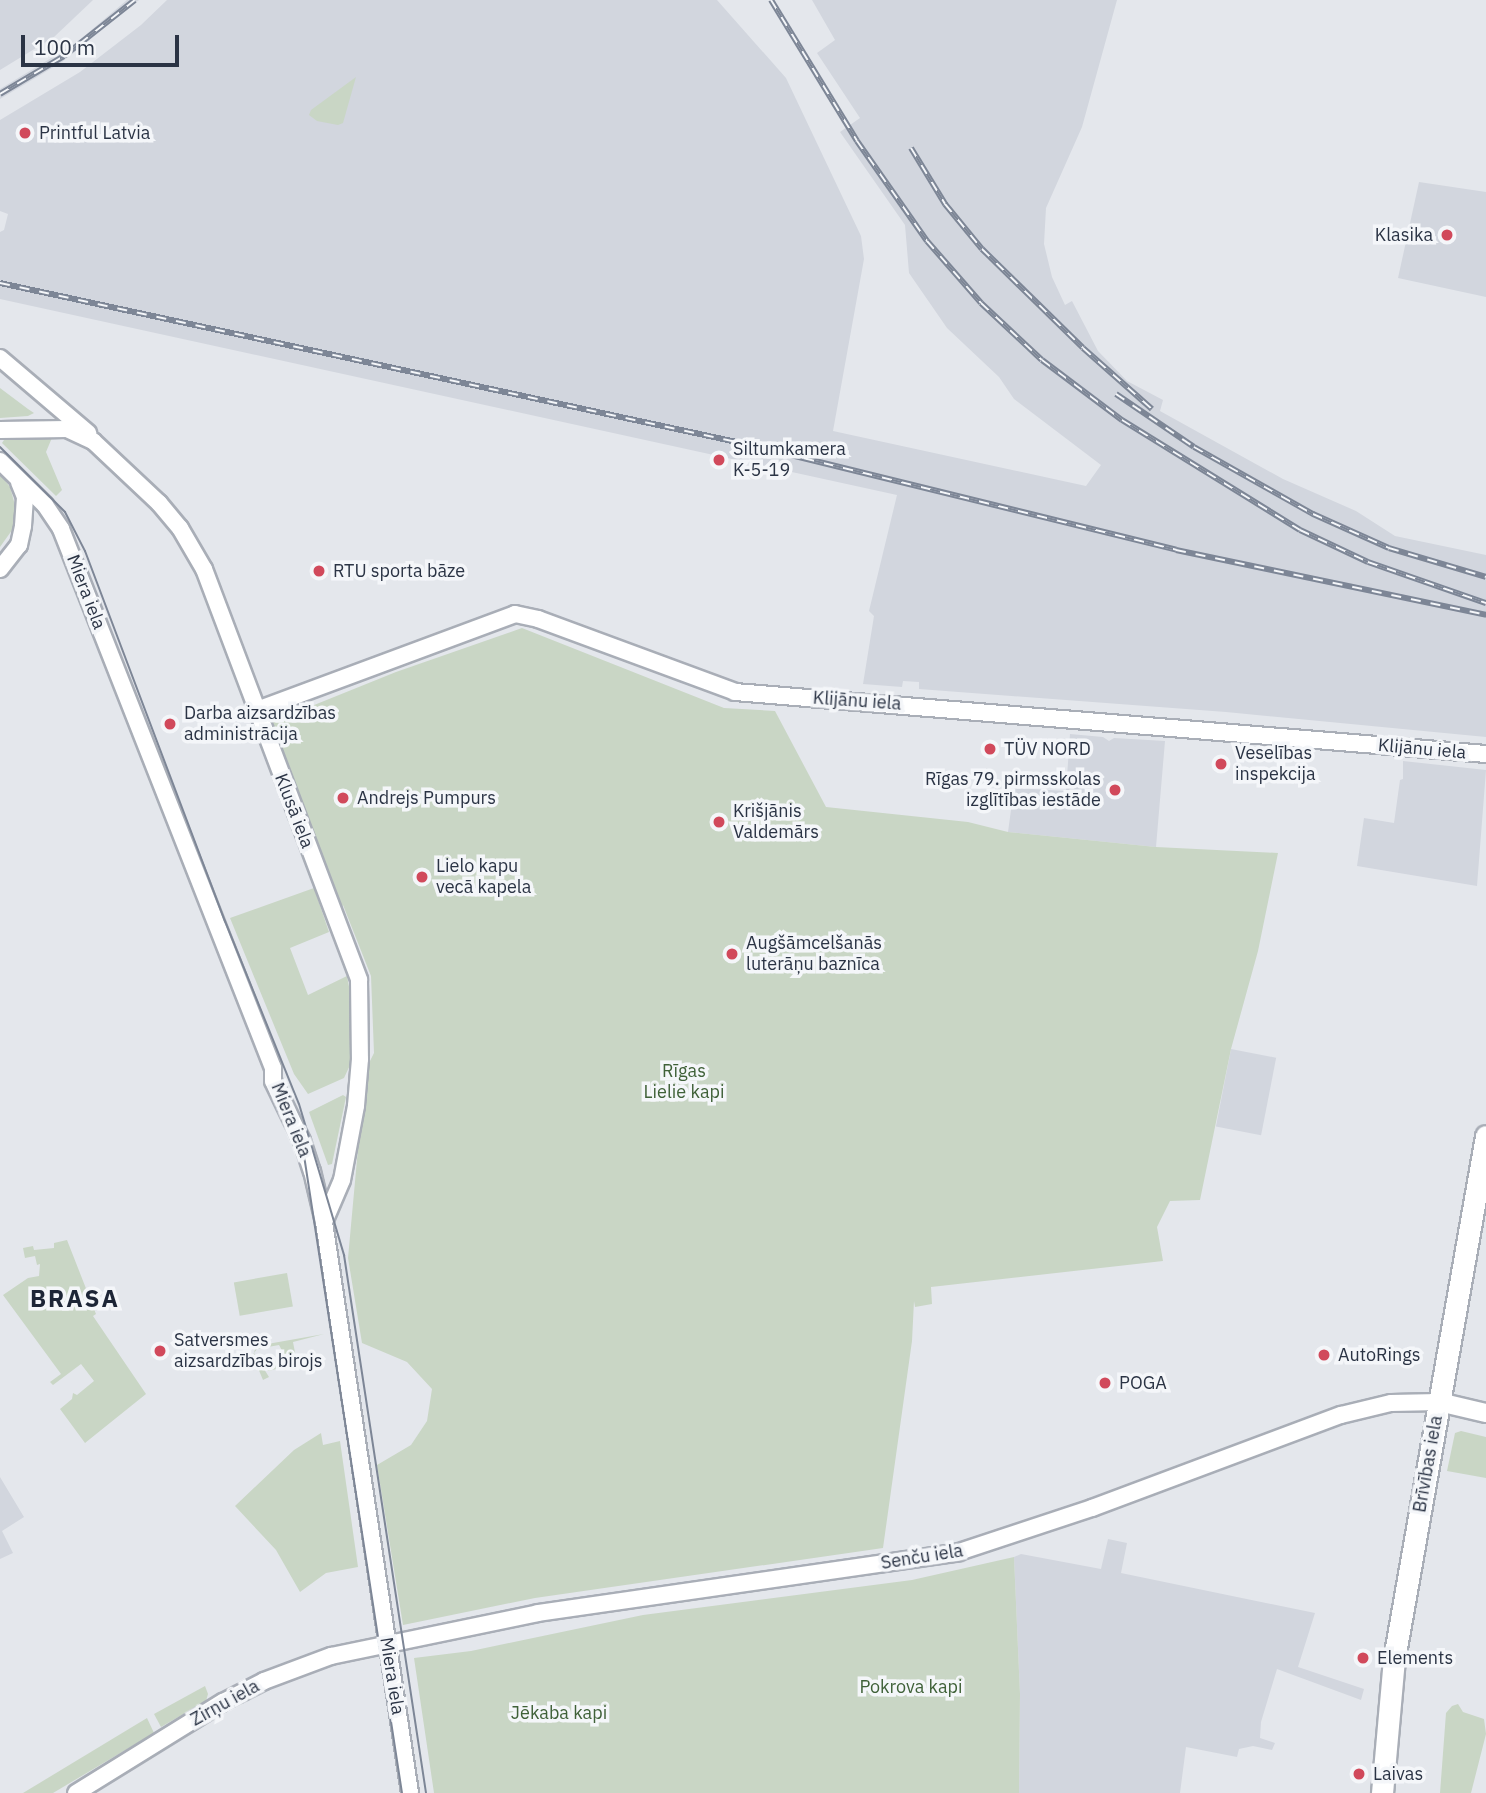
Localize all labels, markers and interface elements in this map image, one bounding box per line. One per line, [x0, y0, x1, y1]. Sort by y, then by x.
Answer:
scale bar [24, 21, 182, 65]
text: 100 m [34, 33, 95, 61]
place label: Printful Latvia [39, 122, 150, 144]
marker: Printful Latvia [17, 125, 33, 141]
place label: Klasika [1375, 224, 1433, 246]
marker: Klasika [1439, 227, 1455, 243]
place label: Siltumkamera K-5-19 [733, 439, 846, 482]
marker: Siltumkamera K-5-19 [711, 452, 727, 468]
street label: Miera iela [62, 552, 110, 632]
place label: RTU sporta bāze [333, 560, 465, 582]
marker: RTU sporta bāze [311, 563, 327, 579]
street label: Klijānu iela [812, 687, 902, 715]
place label: Darba aizsardzības administrācija [184, 703, 336, 746]
marker: Darba aizsardzības administrācija [162, 716, 178, 732]
street label: Klijānu iela [1377, 734, 1467, 764]
place label: TÜV NORD [1004, 738, 1091, 760]
marker: TÜV NORD [982, 741, 998, 757]
place label: Veselības inspekcija [1235, 743, 1316, 786]
marker: Veselības inspekcija [1213, 756, 1229, 772]
place label: Rīgas 79. pirmsskolas izglītības iestāde [925, 769, 1101, 812]
street label: Klusā iela [270, 771, 318, 851]
marker: Rīgas 79. pirmsskolas izglītības iestāde [1107, 782, 1123, 798]
place label: Andrejs Pumpurs [357, 787, 496, 809]
marker: Andrejs Pumpurs [335, 790, 351, 806]
place label: Krišjānis Valdemārs [733, 801, 819, 844]
marker: Krišjānis Valdemārs [711, 814, 727, 830]
place label: Lielo kapu vecā kapela [436, 856, 531, 898]
marker: Lielo kapu vecā kapela [414, 869, 430, 885]
place label: Augšāmcelšanās luterāņu baznīca [746, 933, 882, 976]
marker: Augšāmcelšanās luterāņu baznīca [724, 946, 740, 962]
park label: Rīgas Lielie kapi [644, 1061, 724, 1104]
street label: Miera iela [266, 1080, 316, 1160]
district label: BRASA [31, 1285, 119, 1313]
place label: Satversmes aizsardzības birojs [174, 1330, 322, 1372]
marker: Satversmes aizsardzības birojs [152, 1343, 168, 1359]
place label: AutoRings [1338, 1344, 1421, 1366]
marker: AutoRings [1316, 1347, 1332, 1363]
place label: POGA [1119, 1372, 1167, 1394]
marker: POGA [1097, 1375, 1113, 1391]
street label: Brīvības iela [1409, 1414, 1447, 1514]
street label: Senču iela [879, 1540, 965, 1574]
street label: Miera iela [375, 1636, 409, 1716]
place label: Elements [1377, 1647, 1453, 1669]
marker: Elements [1355, 1650, 1371, 1666]
street label: Zirņu iela [187, 1675, 263, 1731]
park label: Pokrova kapi [859, 1676, 963, 1698]
park label: Jēkaba kapi [511, 1702, 607, 1724]
place label: Laivas [1373, 1763, 1423, 1785]
marker: Laivas [1351, 1766, 1367, 1782]

